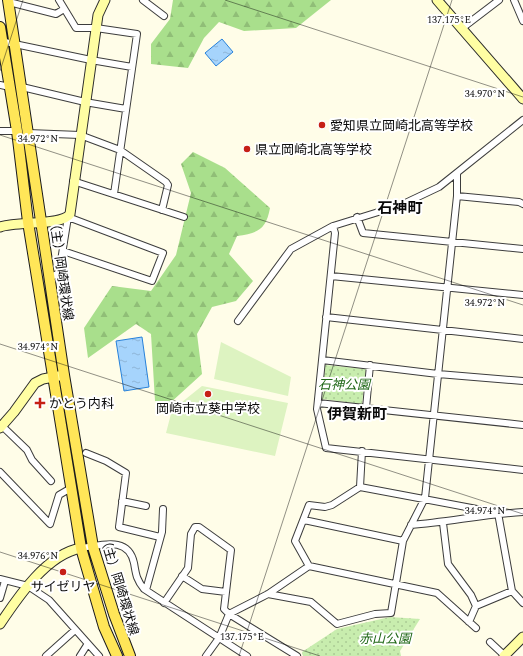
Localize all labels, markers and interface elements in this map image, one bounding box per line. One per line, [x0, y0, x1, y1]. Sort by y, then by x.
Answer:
text: 137.175°E [427, 12, 471, 28]
text: 34.970°N [465, 86, 505, 102]
place label: 愛知県立岡崎北高等学校 [330, 116, 473, 136]
marker: 愛知県立岡崎北高等学校 [317, 120, 327, 130]
text: 34.972°N [18, 131, 58, 147]
place label: 県立岡崎北高等学校 [255, 140, 372, 160]
marker: 県立岡崎北高等学校 [242, 144, 252, 154]
district label: 石神町 [377, 197, 423, 220]
street label: （主）岡崎環状線 [44, 216, 78, 322]
text: 34.972°N [465, 295, 505, 311]
text: 34.974°N [18, 339, 58, 355]
park label: 石神公園 [318, 375, 372, 395]
marker: 岡崎市立葵中学校 [203, 389, 213, 399]
place label: かとう内科 [49, 394, 114, 414]
marker: かとう内科 [34, 397, 46, 409]
place label: 岡崎市立葵中学校 [156, 399, 260, 419]
district label: 伊賀新町 [327, 403, 387, 426]
text: 34.974°N [465, 503, 505, 519]
street label: （主）岡崎環状線 [94, 533, 144, 638]
text: 34.976°N [18, 548, 58, 564]
marker: サイゼリヤ [58, 567, 68, 577]
place label: サイゼリヤ [30, 577, 96, 597]
text: 137.175°E [220, 629, 264, 645]
park label: 赤山公園 [359, 629, 413, 649]

